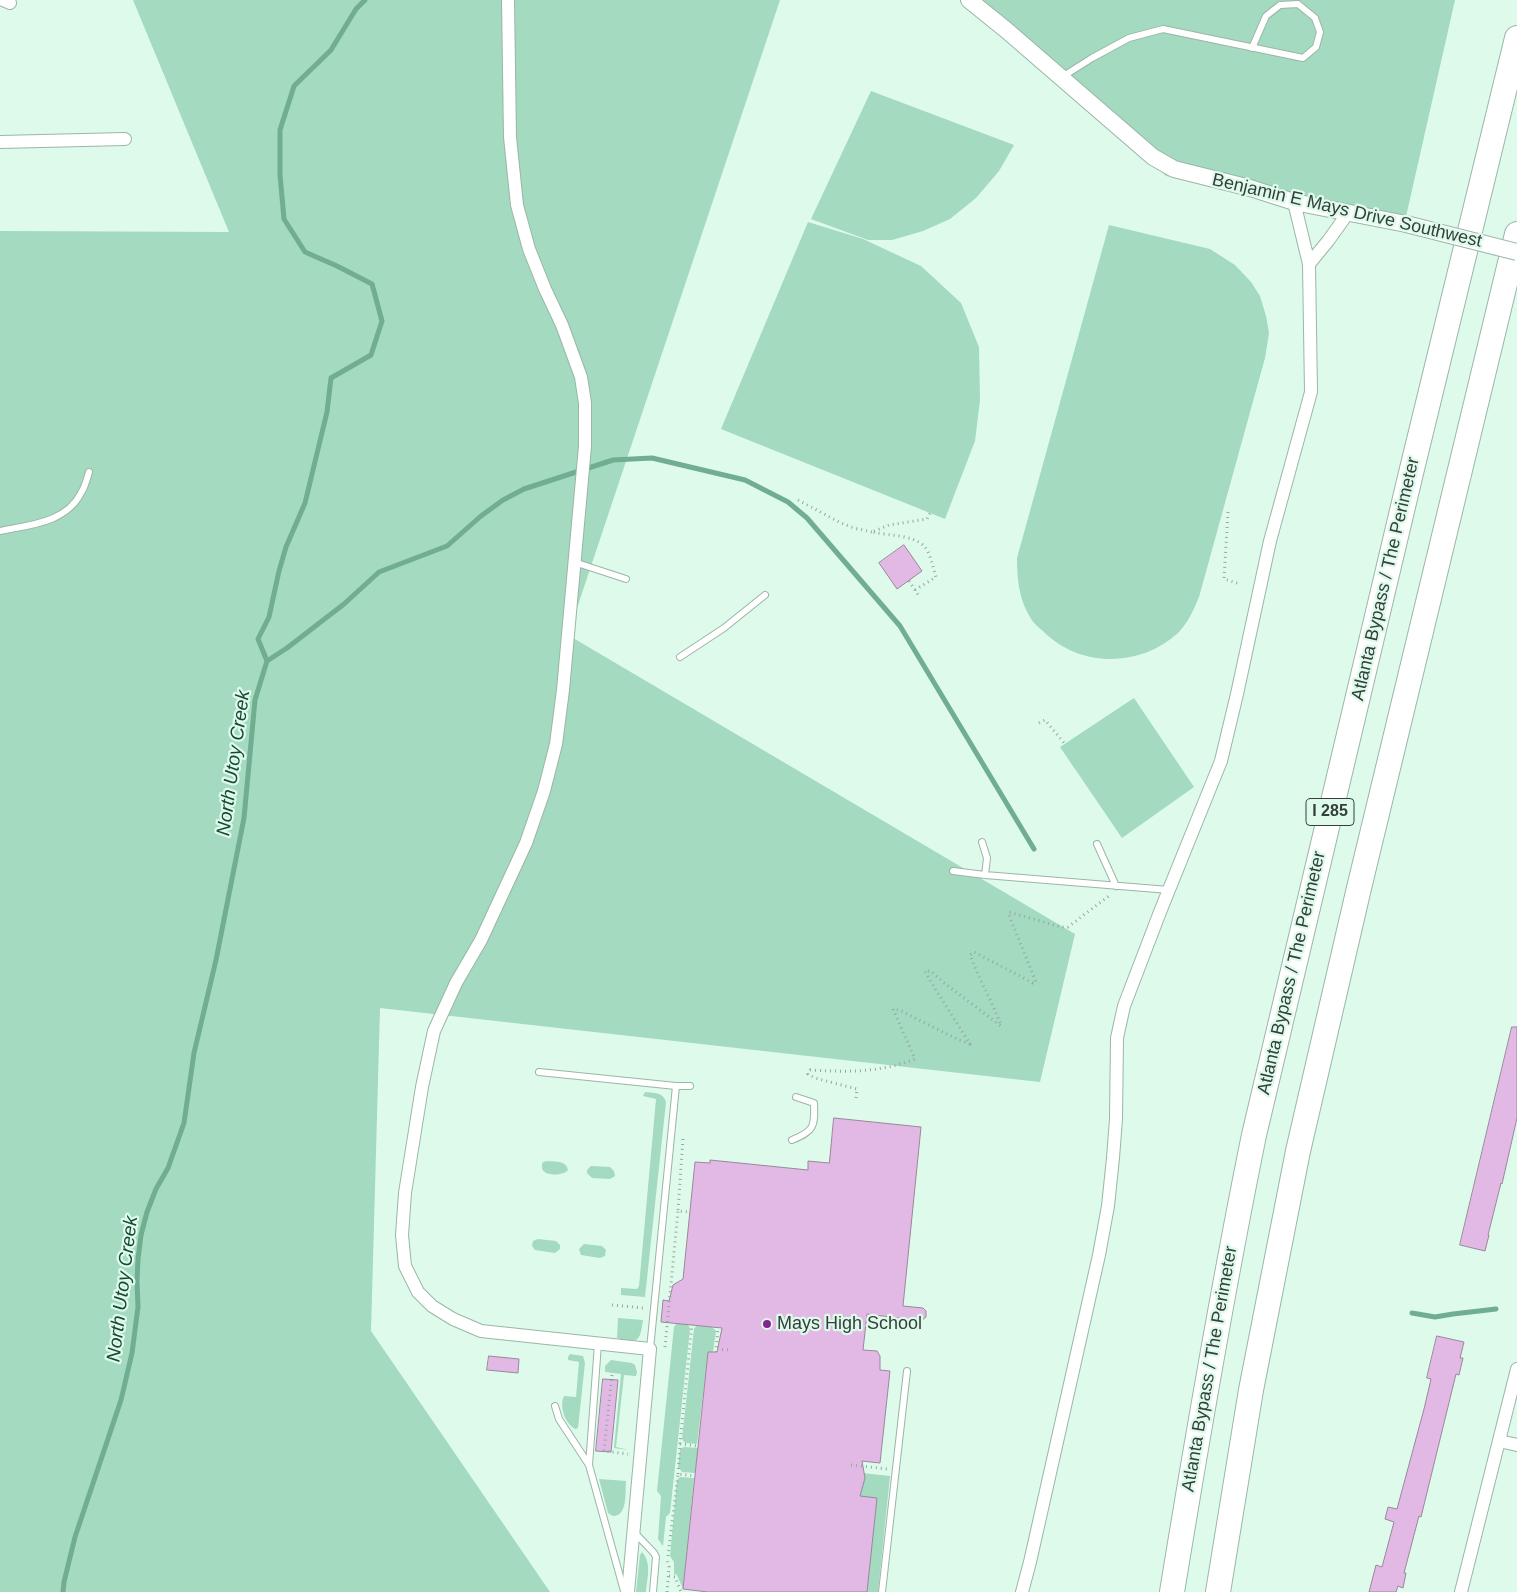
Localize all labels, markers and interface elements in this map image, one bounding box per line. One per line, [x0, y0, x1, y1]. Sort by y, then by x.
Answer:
street label: Benjamin E Mays Drive Southwest [1210, 169, 1484, 253]
street label: Atlanta Bypass / The Perimeter [1347, 455, 1425, 703]
water label: North Utoy Creek [212, 689, 256, 837]
road number: I 285 [1306, 799, 1354, 826]
street label: Atlanta Bypass / The Perimeter [1253, 849, 1331, 1097]
water label: North Utoy Creek [103, 1215, 143, 1363]
street label: Atlanta Bypass / The Perimeter [1178, 1244, 1242, 1494]
place label: Mays High School [777, 1313, 922, 1335]
marker: Mays High School [761, 1318, 773, 1330]

